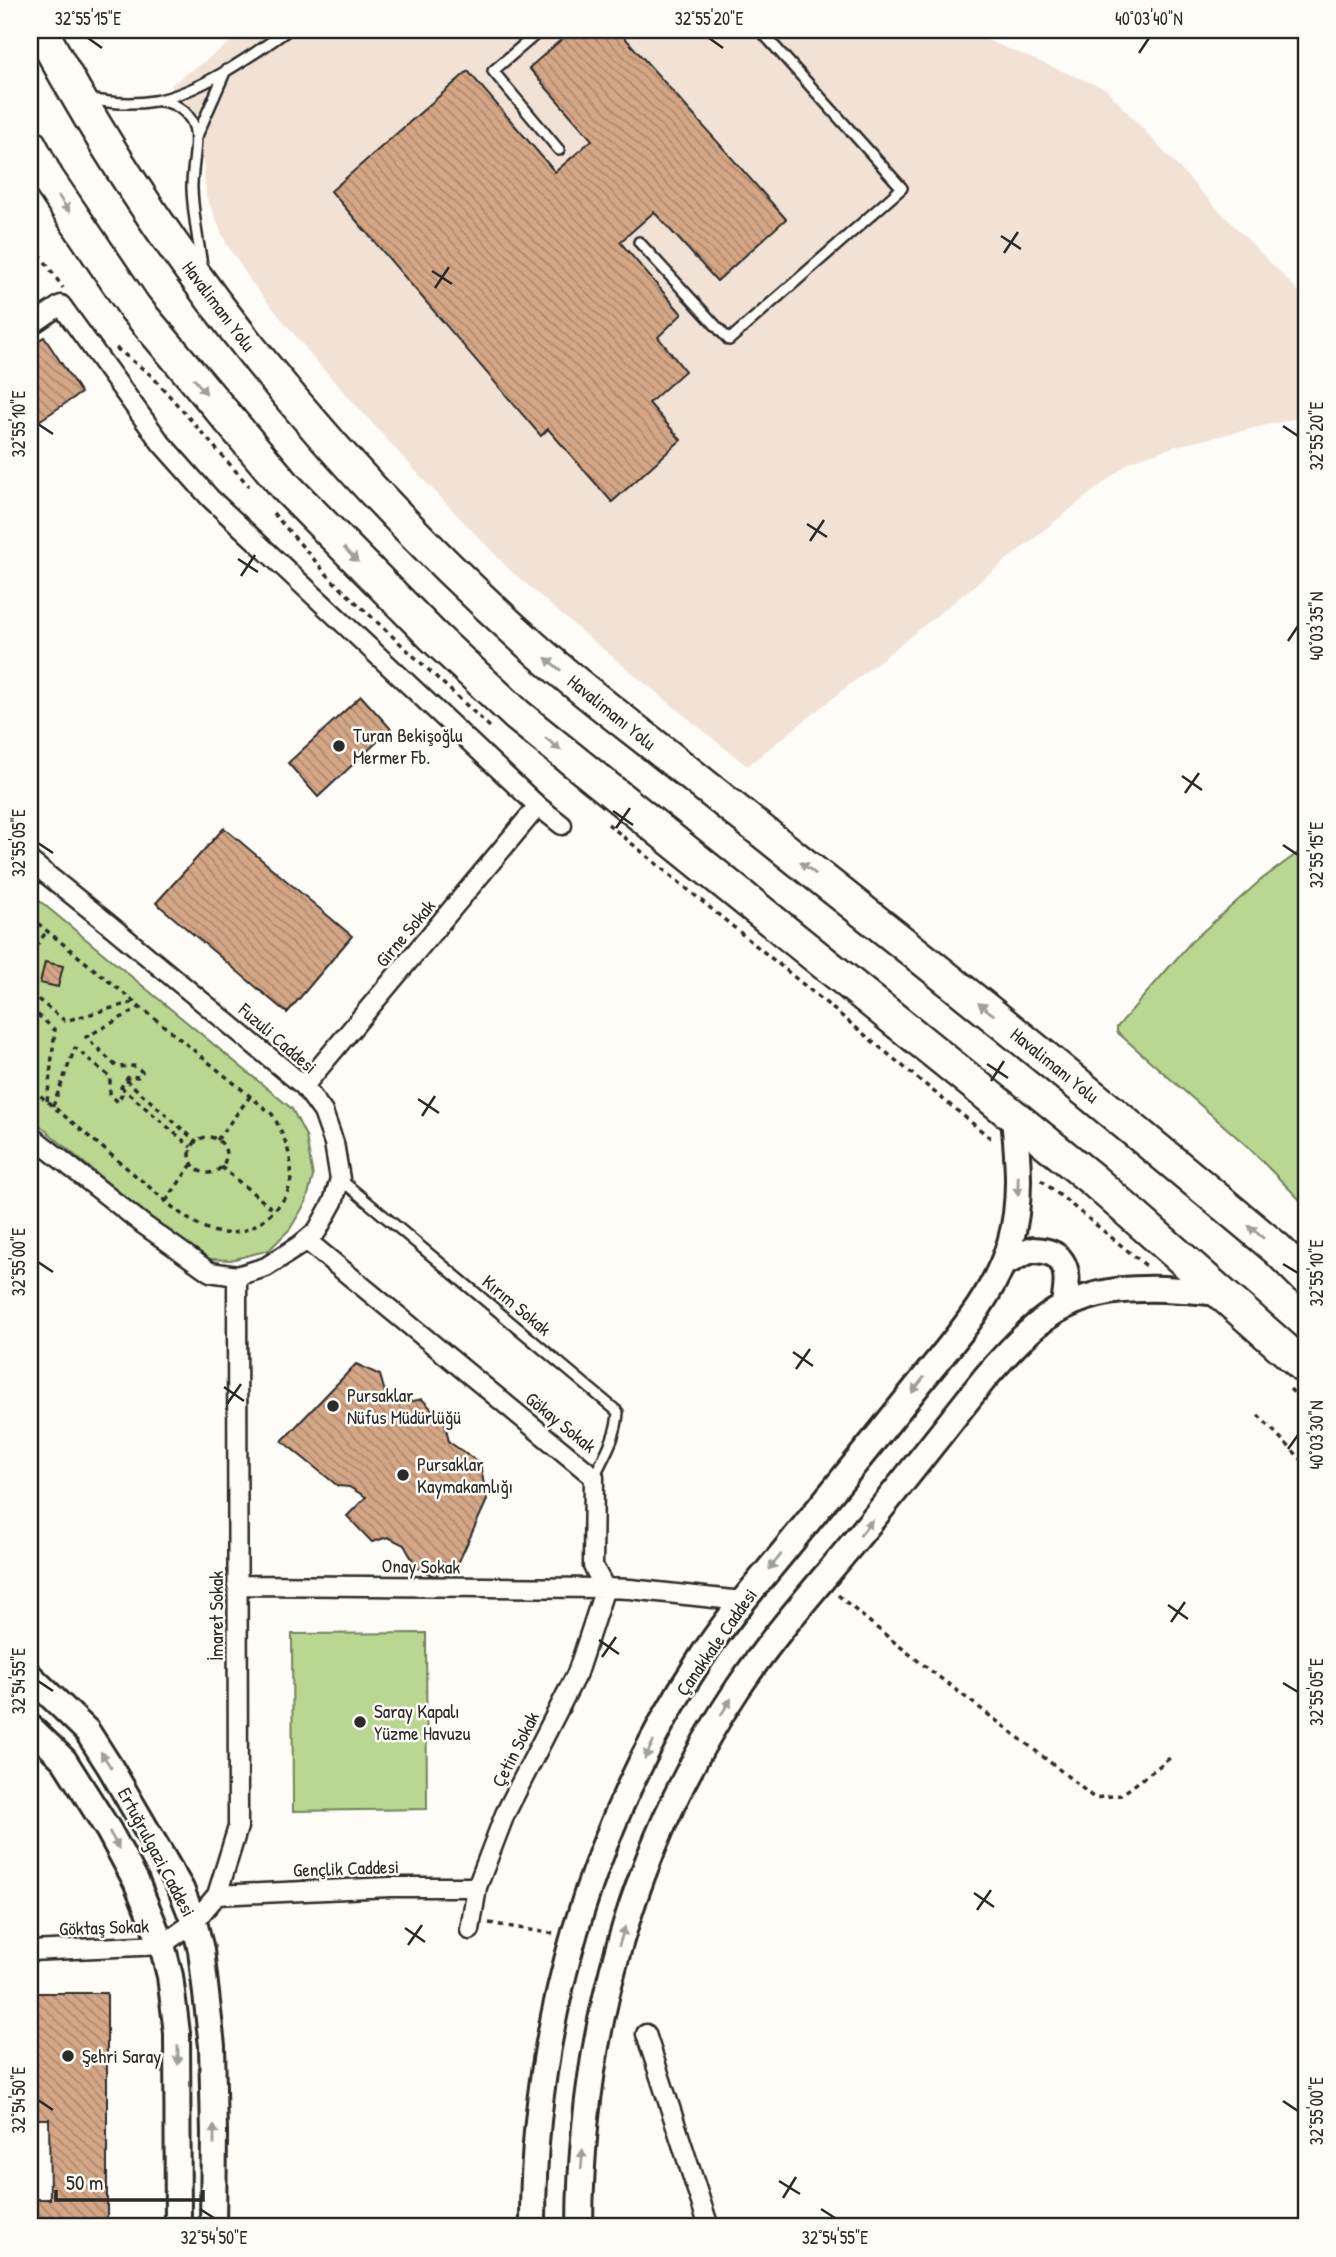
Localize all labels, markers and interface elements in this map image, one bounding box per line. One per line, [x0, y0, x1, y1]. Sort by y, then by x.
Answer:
text: 32°55'15"E [55, 6, 121, 31]
text: 32°55'20"E [675, 6, 743, 31]
text: 40°03'40"N [1115, 6, 1183, 31]
one-way arrow [57, 194, 70, 213]
street label: Havalimanı Yolu [176, 255, 262, 357]
one-way arrow [192, 377, 207, 394]
text: 32°55'10"E [6, 391, 31, 457]
text: 32°55'20"E [1304, 402, 1329, 470]
one-way arrow [343, 546, 359, 563]
text: 40°03'35"N [1304, 592, 1329, 660]
one-way arrow [545, 657, 562, 672]
street label: Havalimanı Yolu [562, 668, 662, 756]
place label: Turan Bekişoğlu Mermer Fb. [353, 722, 463, 770]
one-way arrow [545, 736, 562, 751]
marker: Turan Bekişoğlu Mermer Fb. [331, 738, 347, 754]
text: 32°55'05"E [6, 809, 31, 877]
text: 32°55'15"E [1304, 822, 1329, 888]
one-way arrow [799, 860, 817, 875]
street label: Girne Sokak [369, 894, 441, 972]
street label: Fuzuli Caddesi [233, 996, 323, 1079]
one-way arrow [977, 1002, 995, 1016]
street label: Havalimanı Yolu [1005, 1021, 1105, 1109]
one-way arrow [1012, 1176, 1024, 1198]
one-way arrow [1247, 1225, 1264, 1240]
text: 32°55'00"E [6, 1228, 31, 1296]
text: 32°55'10"E [1304, 1240, 1329, 1306]
street label: Kırım Sokak [477, 1268, 557, 1342]
one-way arrow [912, 1376, 926, 1394]
place label: Pursaklar Nüfus Müdürlüğü [347, 1382, 461, 1430]
street label: Gökay Sokak [520, 1385, 602, 1459]
marker: Pursaklar Nüfus Müdürlüğü [325, 1398, 341, 1414]
text: 40°03'30"N [1304, 1400, 1329, 1470]
place label: Pursaklar Kaymakamlığı [417, 1451, 513, 1499]
marker: Pursaklar Kaymakamlığı [395, 1467, 411, 1483]
one-way arrow [858, 1519, 873, 1537]
street label: Onay Sokak [381, 1552, 461, 1580]
one-way arrow [768, 1553, 783, 1570]
street label: İmaret Sokak [203, 1571, 229, 1661]
street label: Çanakkale Caddesi [669, 1583, 763, 1701]
text: 32°54'55"E [6, 1648, 31, 1714]
text: 32°55'05"E [1304, 1658, 1329, 1726]
place label: Saray Kapalı Yüzme Havuzu [374, 1698, 471, 1746]
one-way arrow [720, 1698, 733, 1717]
street label: Çetin Sokak [485, 1707, 545, 1791]
marker: Saray Kapalı Yüzme Havuzu [352, 1714, 368, 1730]
one-way arrow [643, 1740, 654, 1760]
one-way arrow [99, 1750, 112, 1770]
street label: Ertuğrulgazi Caddesi [112, 1783, 202, 1921]
one-way arrow [108, 1830, 120, 1849]
street label: Gençlik Caddesi [293, 1853, 399, 1883]
street label: Göktaş Sokak [59, 1912, 149, 1942]
one-way arrow [617, 1925, 627, 1946]
place label: Şehri Saray [82, 2043, 161, 2069]
one-way arrow [172, 2044, 184, 2066]
marker: Şehri Saray [60, 2048, 76, 2064]
text: 32°54'50"E [6, 2066, 31, 2134]
text: 32°55'00"E [1304, 2077, 1329, 2145]
one-way arrow [208, 2123, 220, 2145]
one-way arrow [577, 2148, 588, 2170]
scale bar [56, 2159, 203, 2203]
text: 50 m [66, 2168, 103, 2197]
text: 32°54'50"E [180, 2225, 248, 2250]
text: 32°54'55"E [802, 2225, 868, 2250]

